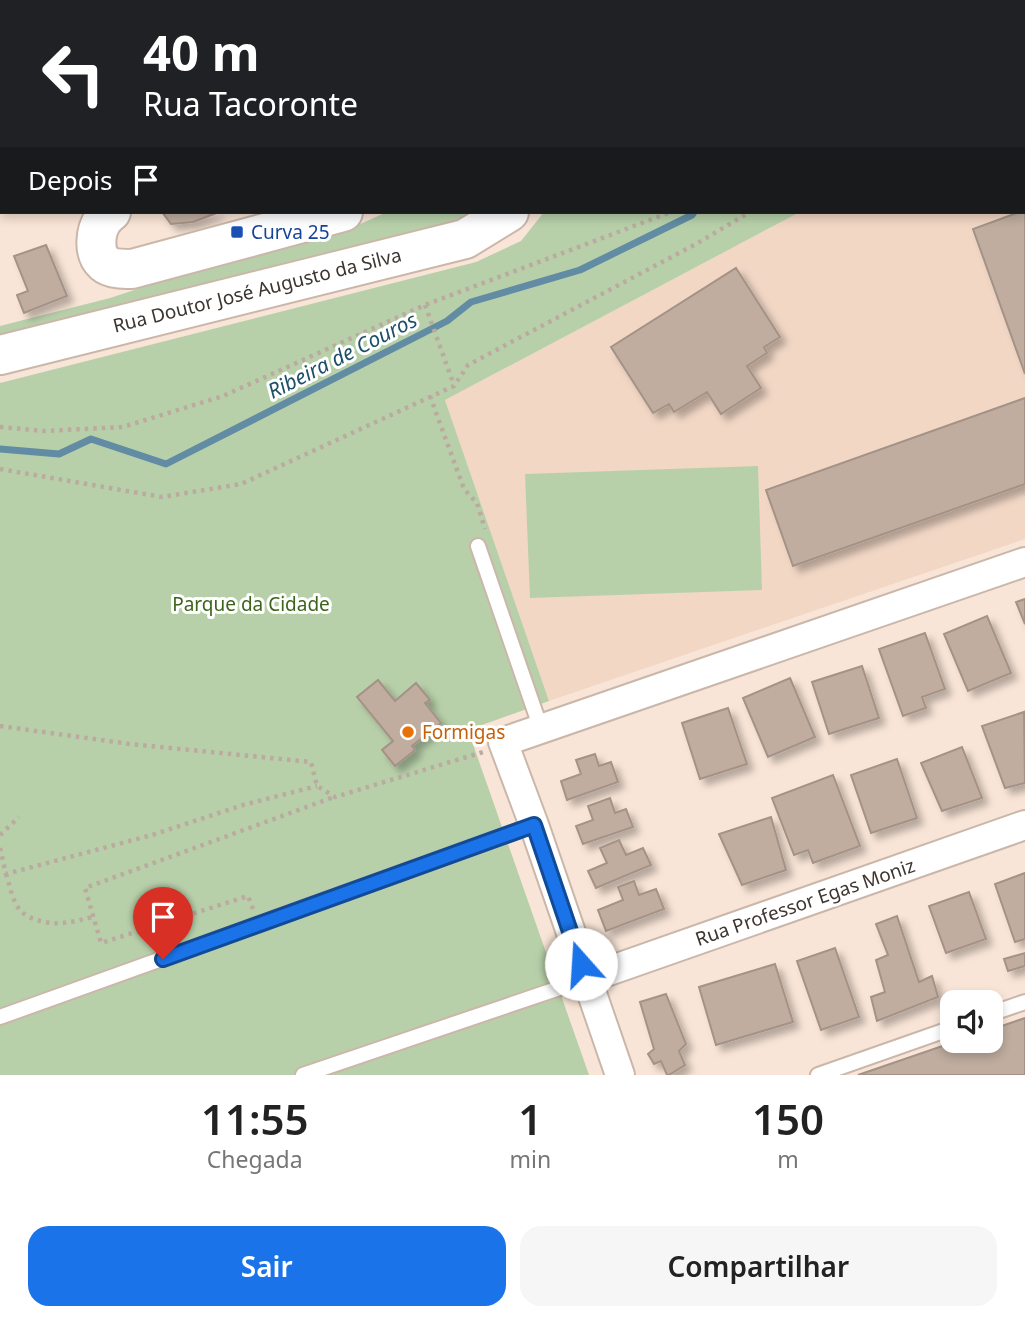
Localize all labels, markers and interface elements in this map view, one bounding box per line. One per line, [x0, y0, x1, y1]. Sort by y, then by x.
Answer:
text: 40 m [143, 19, 260, 85]
icon: left [28, 28, 119, 119]
text: Rua Tacoronte [143, 82, 358, 125]
icon: arrive [127, 161, 165, 199]
text: Depois [28, 162, 113, 198]
place label: Curva 25 [251, 219, 330, 245]
marker: Curva 25 [229, 224, 245, 240]
street label: Rua Doutor José Augusto da Silva [110, 242, 404, 338]
water label: Ribeira de Couros [263, 305, 421, 405]
park label: Parque da Cidade [172, 591, 330, 617]
place label: Formigas [422, 719, 505, 745]
marker: Formigas [400, 724, 416, 740]
street label: Rua Professor Egas Moniz [692, 852, 918, 952]
pin [133, 887, 193, 959]
icon: arrive [144, 898, 182, 936]
position arrow [544, 927, 618, 1001]
map controls [940, 990, 1003, 1053]
button: sound [940, 990, 1003, 1053]
text: 11:55 [201, 1090, 309, 1147]
text: 1 [518, 1090, 542, 1147]
text: 150 [752, 1090, 824, 1147]
text: Chegada [207, 1143, 303, 1175]
text: min [509, 1143, 551, 1175]
text: m [777, 1143, 799, 1175]
button: Sair [28, 1226, 506, 1306]
button: Compartilhar [520, 1226, 997, 1306]

